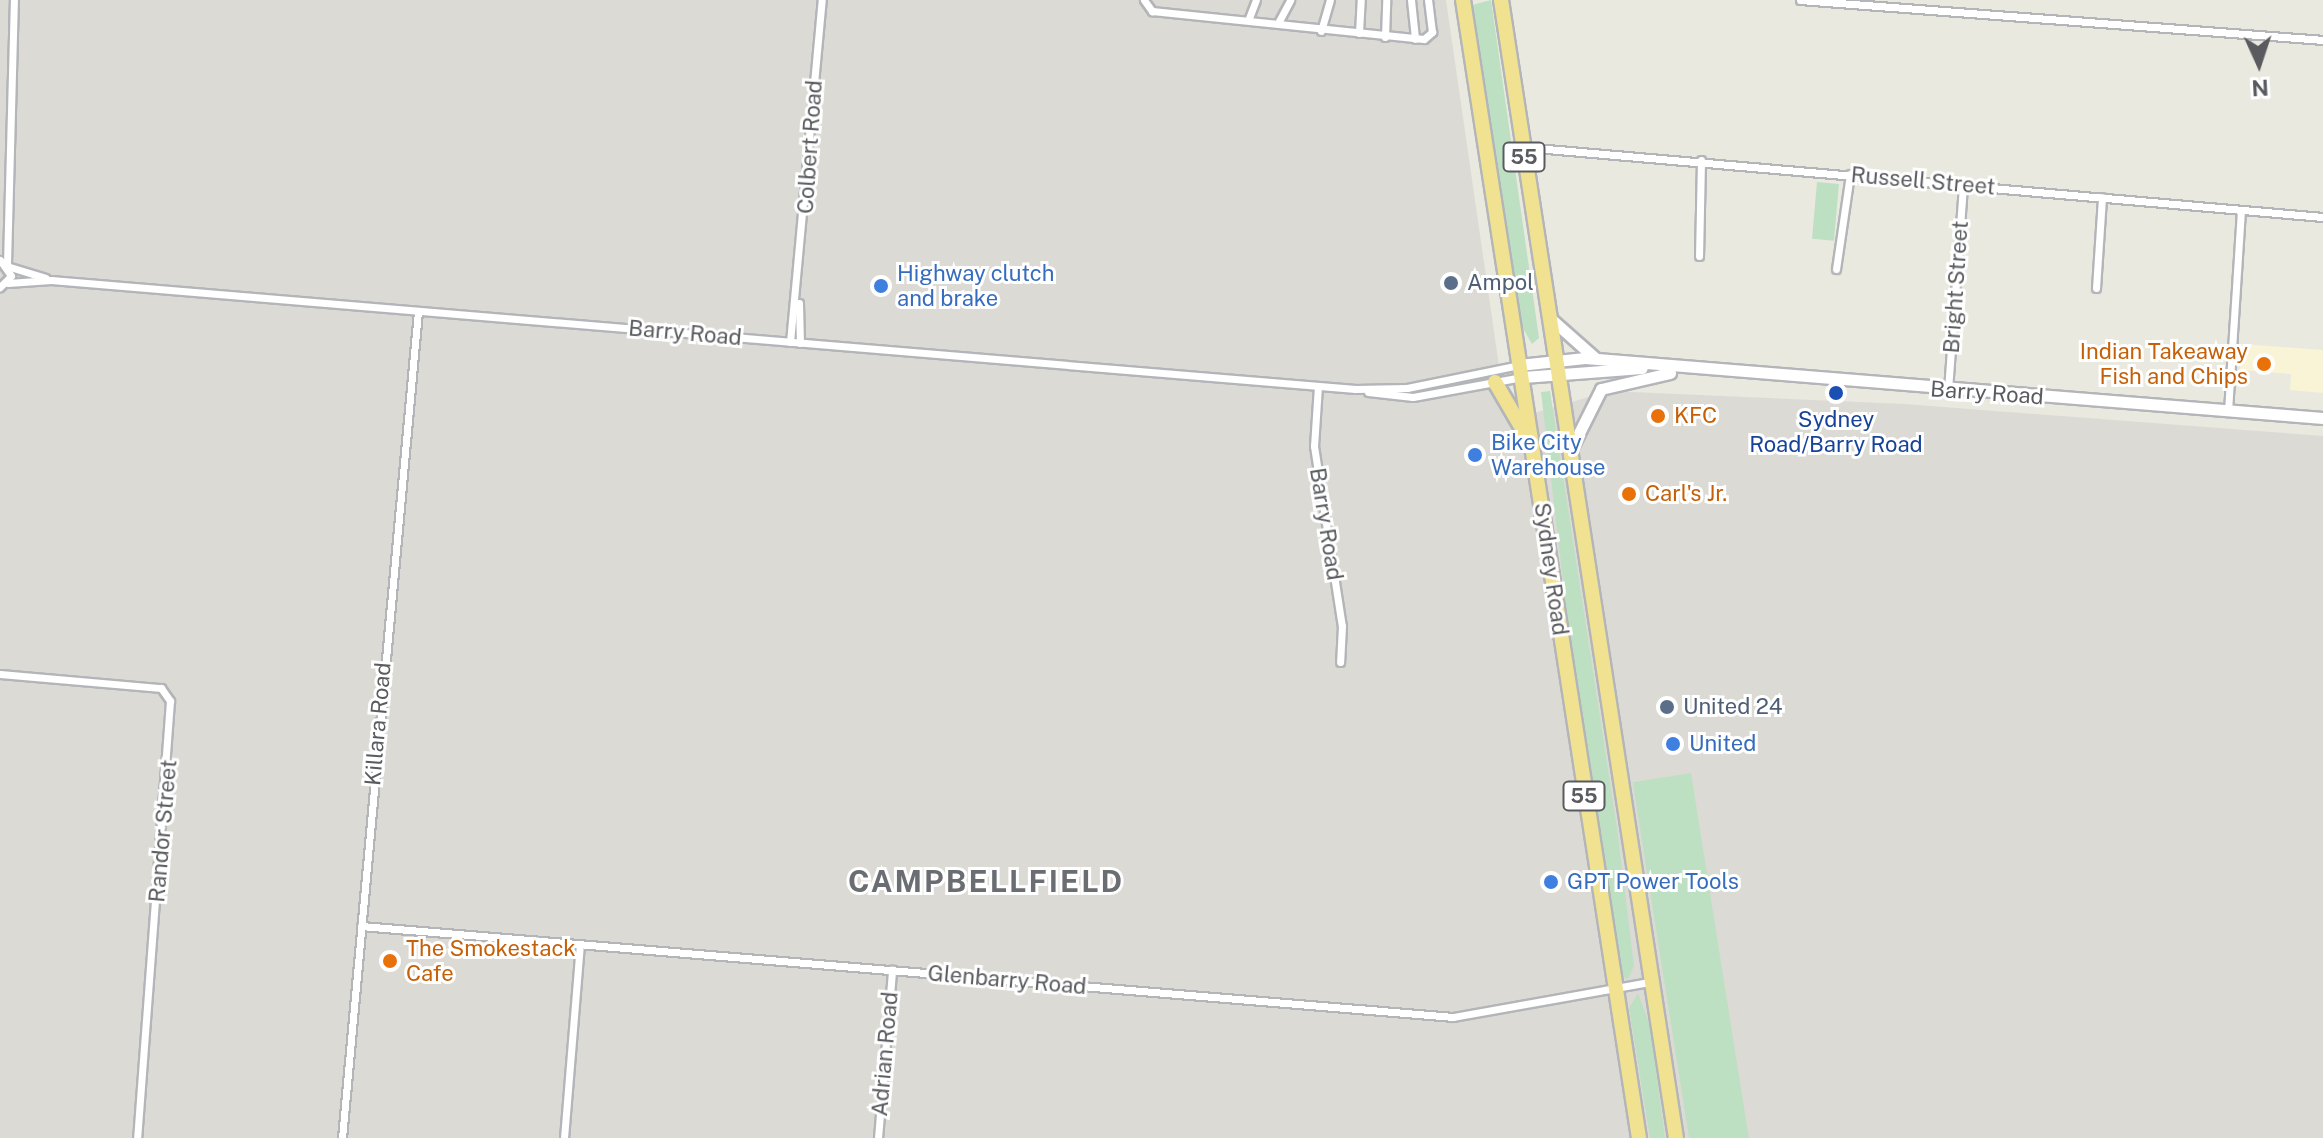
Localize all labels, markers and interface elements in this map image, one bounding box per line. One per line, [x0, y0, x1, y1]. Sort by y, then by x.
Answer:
north arrow [2219, 24, 2299, 104]
text: N [2251, 75, 2270, 101]
street label: Colbert Road [792, 79, 828, 215]
road number: 55 [1502, 141, 1546, 173]
street label: Russell Street [1850, 162, 1996, 200]
street label: Bright Street [1938, 220, 1974, 354]
place label: Highway clutch and brake [897, 260, 1055, 312]
place label: Ampol [1467, 270, 1534, 296]
marker: Ampol [1442, 274, 1460, 292]
marker: Highway clutch and brake [872, 277, 890, 295]
street label: Barry Road [627, 315, 743, 351]
place label: Indian Takeaway Fish and Chips [2080, 338, 2248, 390]
marker: Indian Takeaway Fish and Chips [2255, 355, 2273, 373]
street label: Barry Road [1929, 376, 2045, 410]
marker: Sydney Road/Barry Road [1827, 384, 1845, 402]
place label: KFC [1674, 403, 1717, 429]
place label: Sydney Road/Barry Road [1749, 406, 1923, 458]
marker: KFC [1649, 407, 1667, 425]
place label: Bike City Warehouse [1491, 429, 1606, 480]
marker: Bike City Warehouse [1466, 446, 1484, 464]
street label: Barry Road [1304, 466, 1348, 582]
place label: Carl's Jr. [1645, 481, 1727, 507]
marker: Carl's Jr. [1620, 485, 1638, 503]
street label: Sydney Road [1529, 501, 1573, 637]
street label: Killara Road [359, 661, 397, 787]
place label: United 24 [1683, 694, 1783, 720]
marker: United 24 [1658, 698, 1676, 716]
place label: United [1689, 731, 1756, 757]
marker: United [1664, 735, 1682, 753]
street label: Randor Street [144, 758, 182, 904]
road number: 55 [1562, 780, 1606, 812]
district label: CAMPBELLFIELD [848, 863, 1124, 899]
place label: GPT Power Tools [1567, 869, 1739, 895]
marker: GPT Power Tools [1542, 873, 1560, 891]
place label: The Smokestack Cafe [406, 935, 576, 986]
marker: The Smokestack Cafe [381, 952, 399, 970]
street label: Glenbarry Road [927, 960, 1087, 1000]
street label: Adrian Road [866, 991, 904, 1117]

